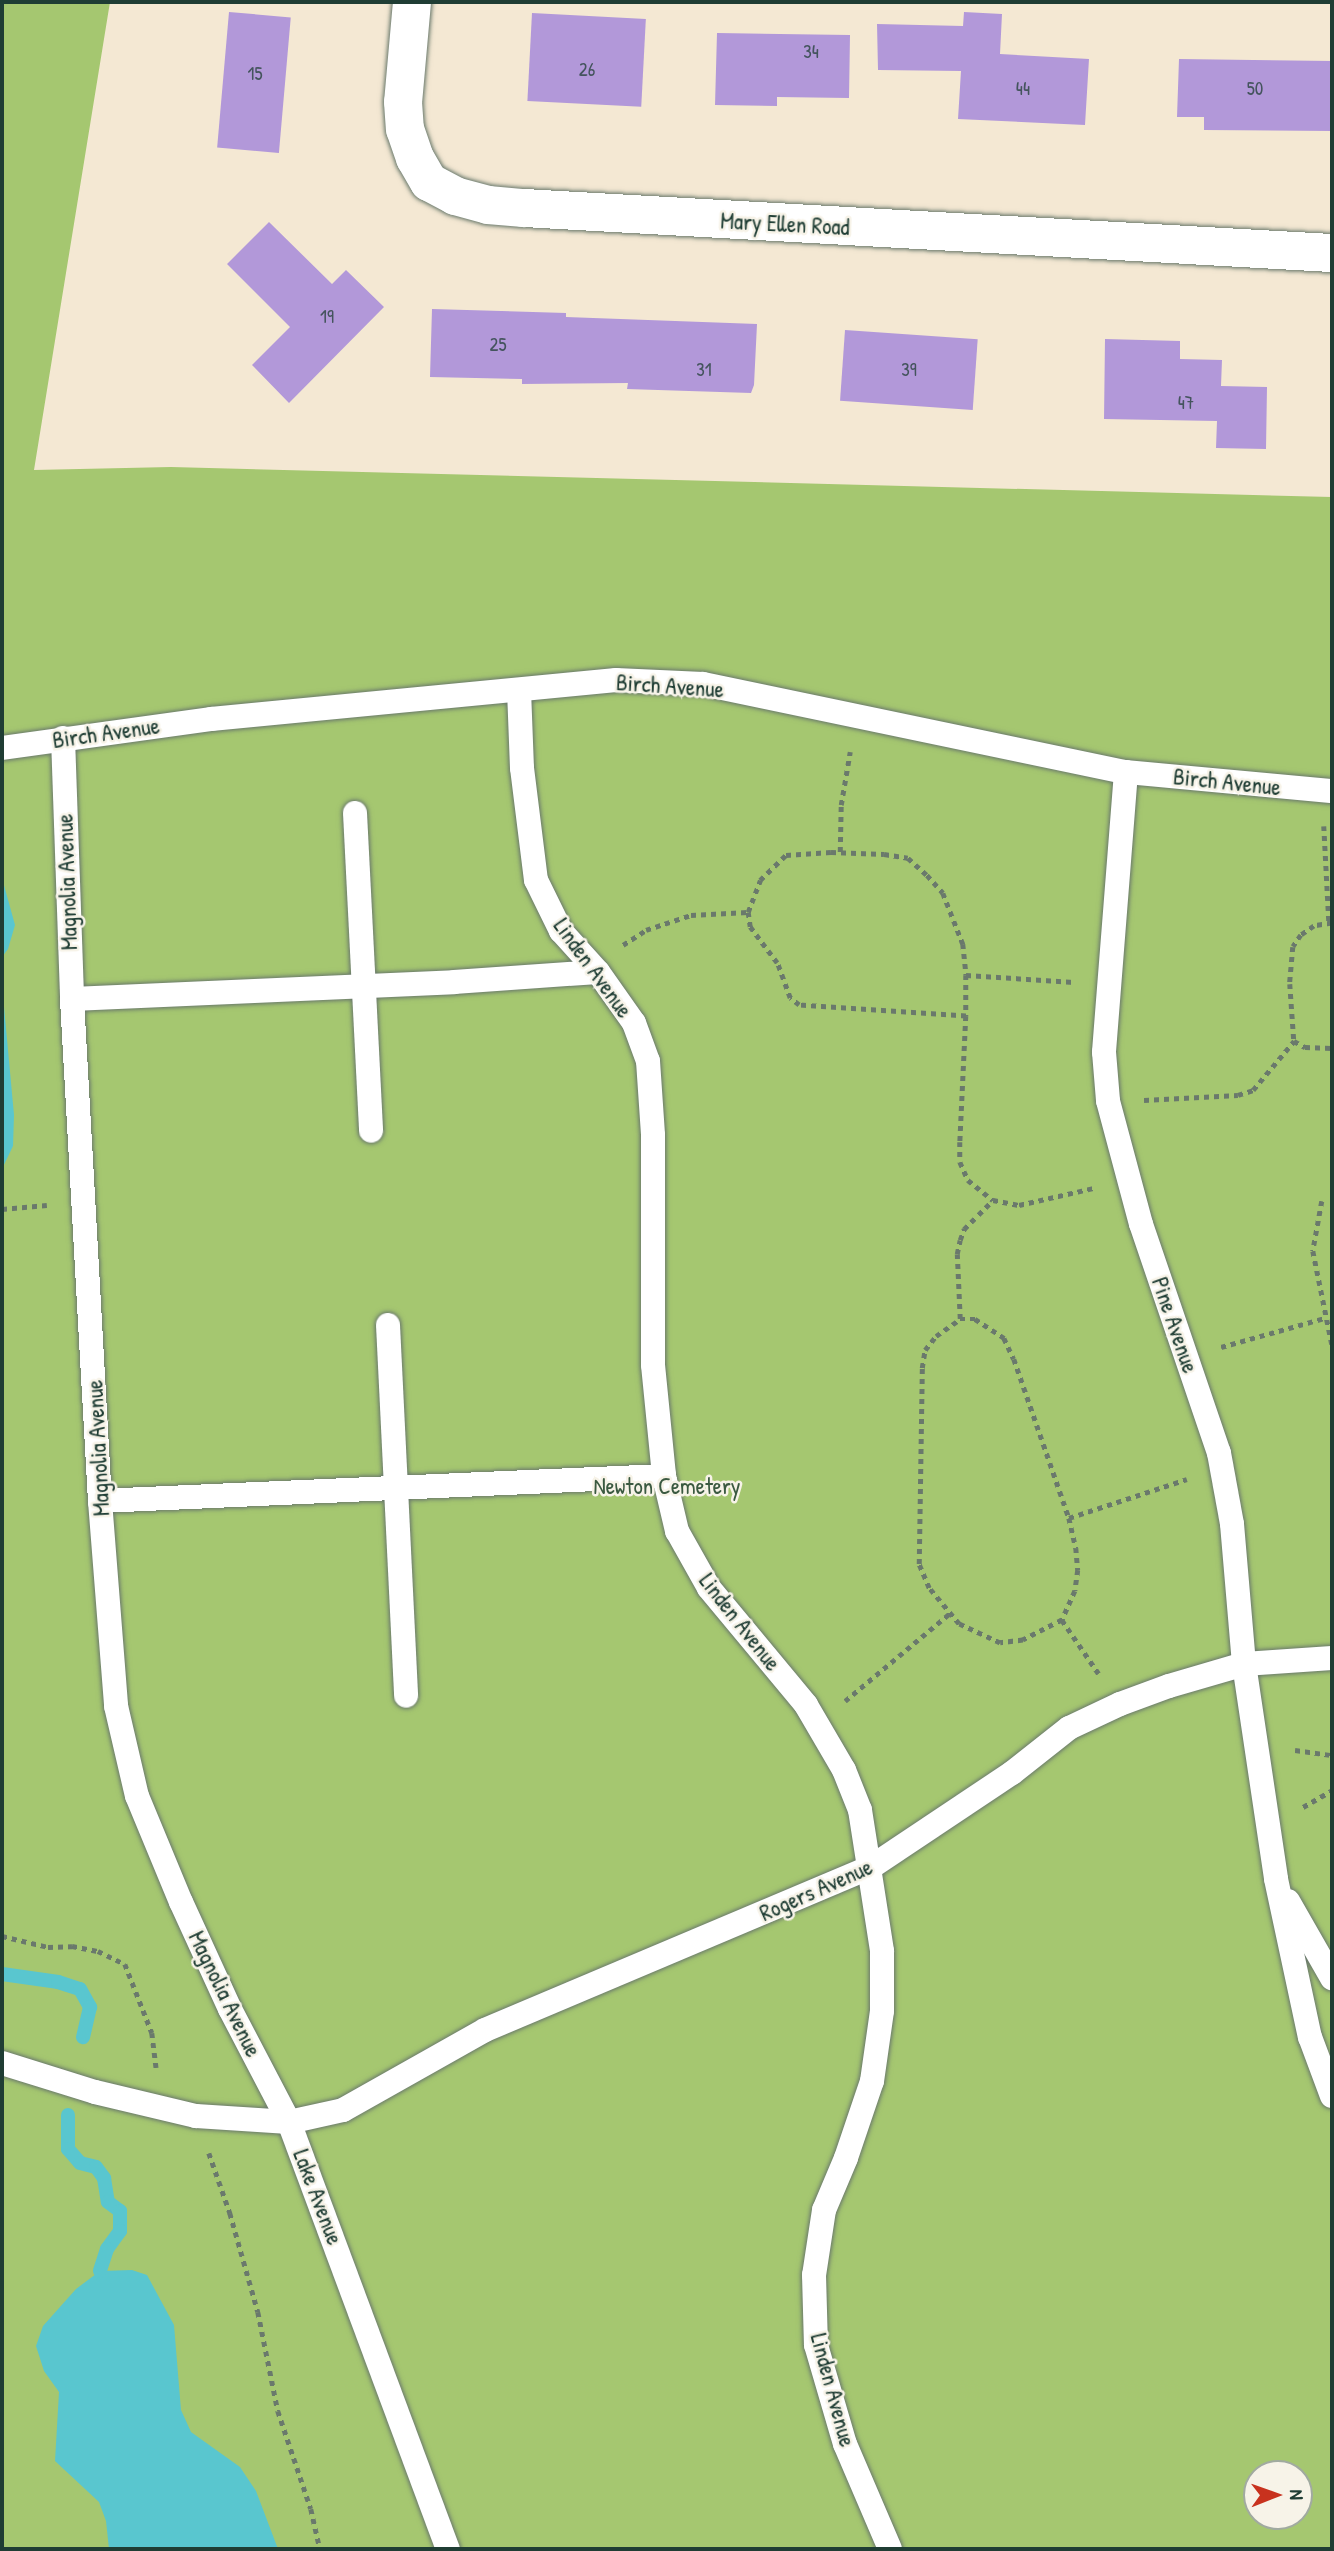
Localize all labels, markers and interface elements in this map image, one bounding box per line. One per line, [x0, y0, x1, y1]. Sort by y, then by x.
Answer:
house number: 34 [803, 41, 819, 63]
house number: 26 [579, 59, 595, 81]
house number: 15 [248, 63, 262, 85]
house number: 44 [1016, 78, 1030, 100]
house number: 50 [1247, 78, 1263, 100]
street label: Mary Ellen Road [720, 207, 850, 241]
house number: 19 [320, 306, 334, 328]
house number: 25 [490, 334, 506, 356]
house number: 31 [696, 359, 712, 381]
house number: 39 [901, 359, 917, 381]
house number: 47 [1178, 392, 1194, 414]
street label: Birch Avenue [615, 668, 725, 704]
street label: Birch Avenue [51, 712, 161, 754]
street label: Birch Avenue [1172, 763, 1282, 801]
street label: Magnolia Avenue [51, 813, 83, 951]
street label: Linden Avenue [548, 913, 638, 1023]
street label: Pine Avenue [1146, 1274, 1204, 1376]
street label: Magnolia Avenue [81, 1379, 115, 1517]
park label: Newton Cemetery [593, 1472, 741, 1500]
street label: Linden Avenue [693, 1568, 787, 1676]
street label: Rogers Avenue [755, 1853, 877, 1927]
street label: Magnolia Avenue [183, 1927, 267, 2061]
street label: Lake Avenue [287, 2145, 349, 2249]
street label: Linden Avenue [805, 2330, 861, 2450]
north arrow [1243, 2460, 1313, 2530]
text: N [1284, 2489, 1310, 2500]

